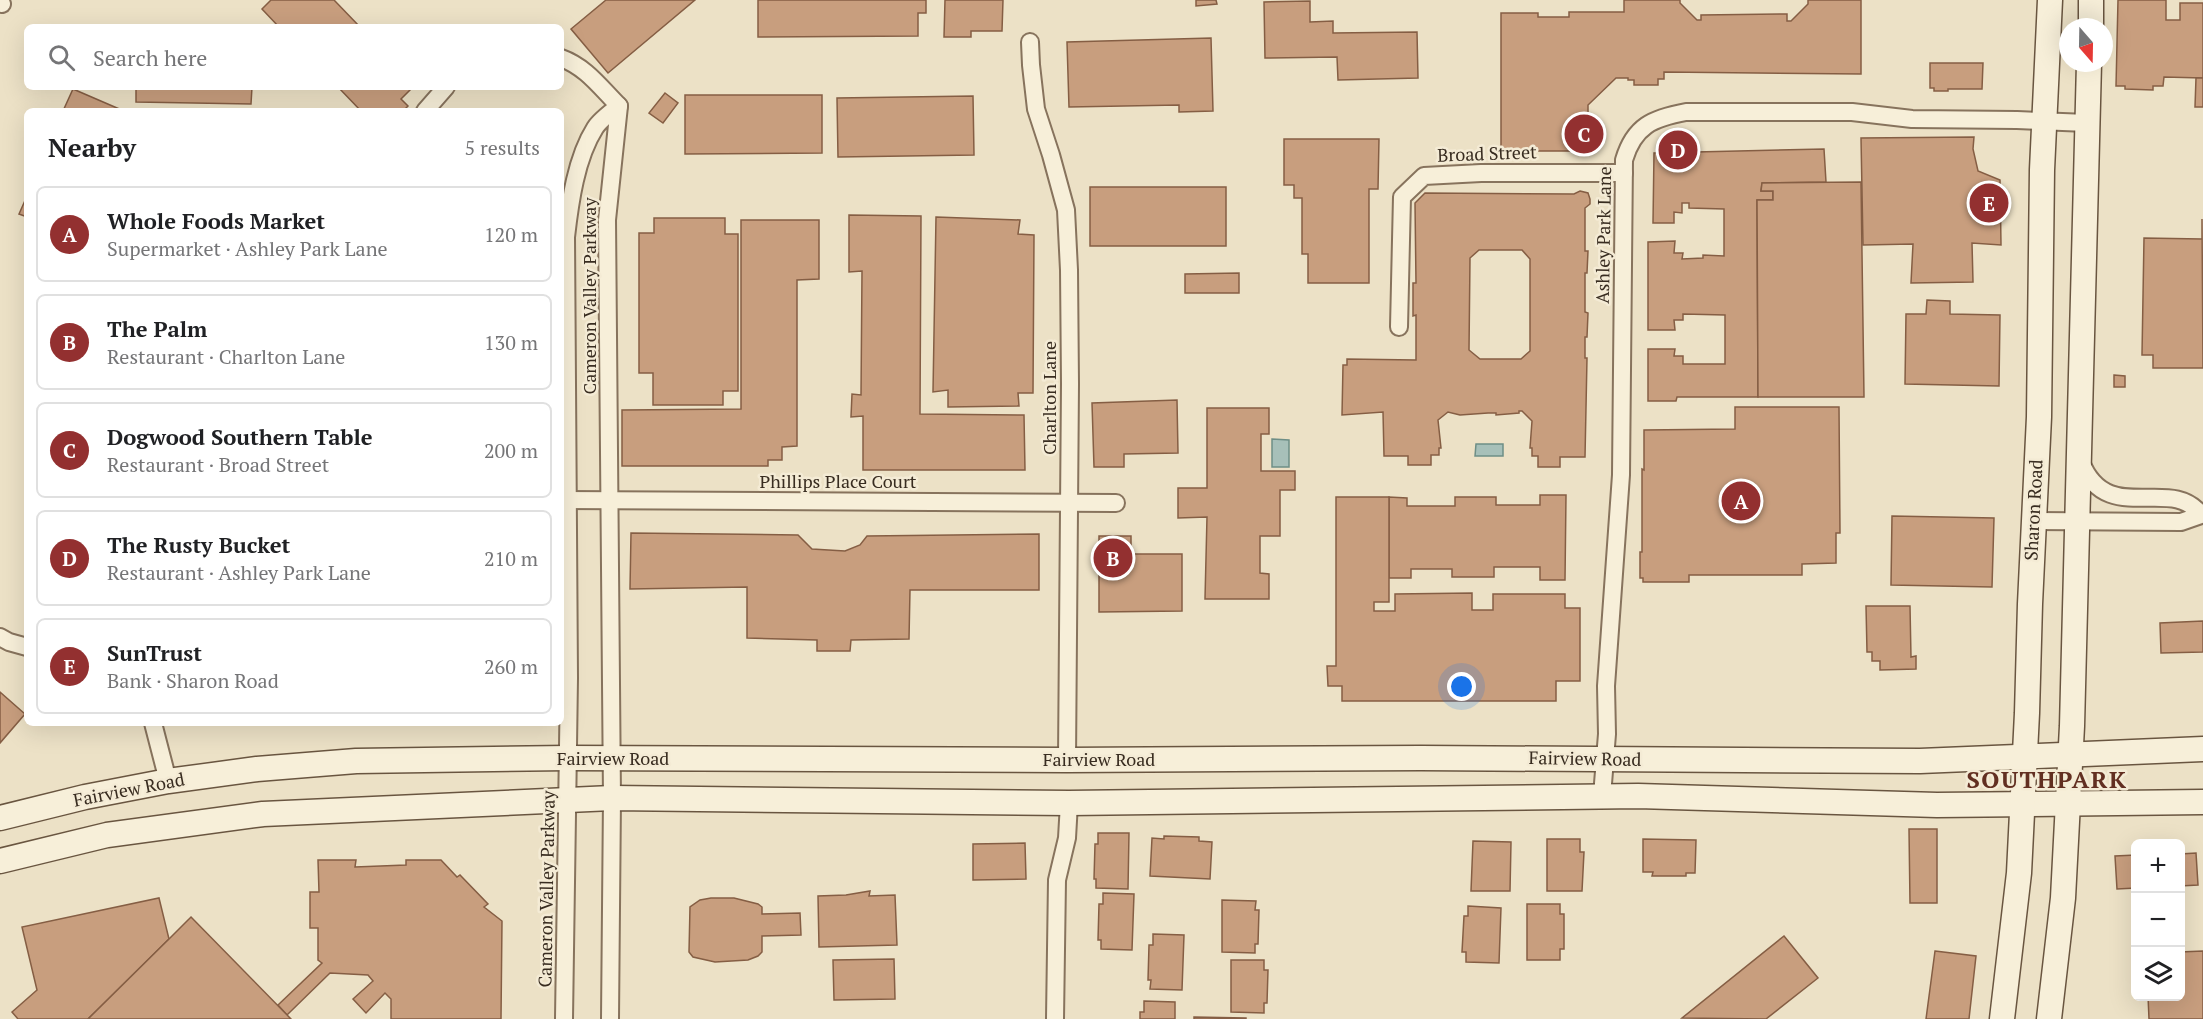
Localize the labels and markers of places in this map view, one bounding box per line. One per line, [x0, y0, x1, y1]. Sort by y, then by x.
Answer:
pin: C [1564, 112, 1604, 156]
pin: D [1658, 128, 1698, 172]
pin: E [1970, 180, 2008, 226]
pin: A [1722, 478, 1760, 524]
pin: B [1094, 536, 1132, 580]

